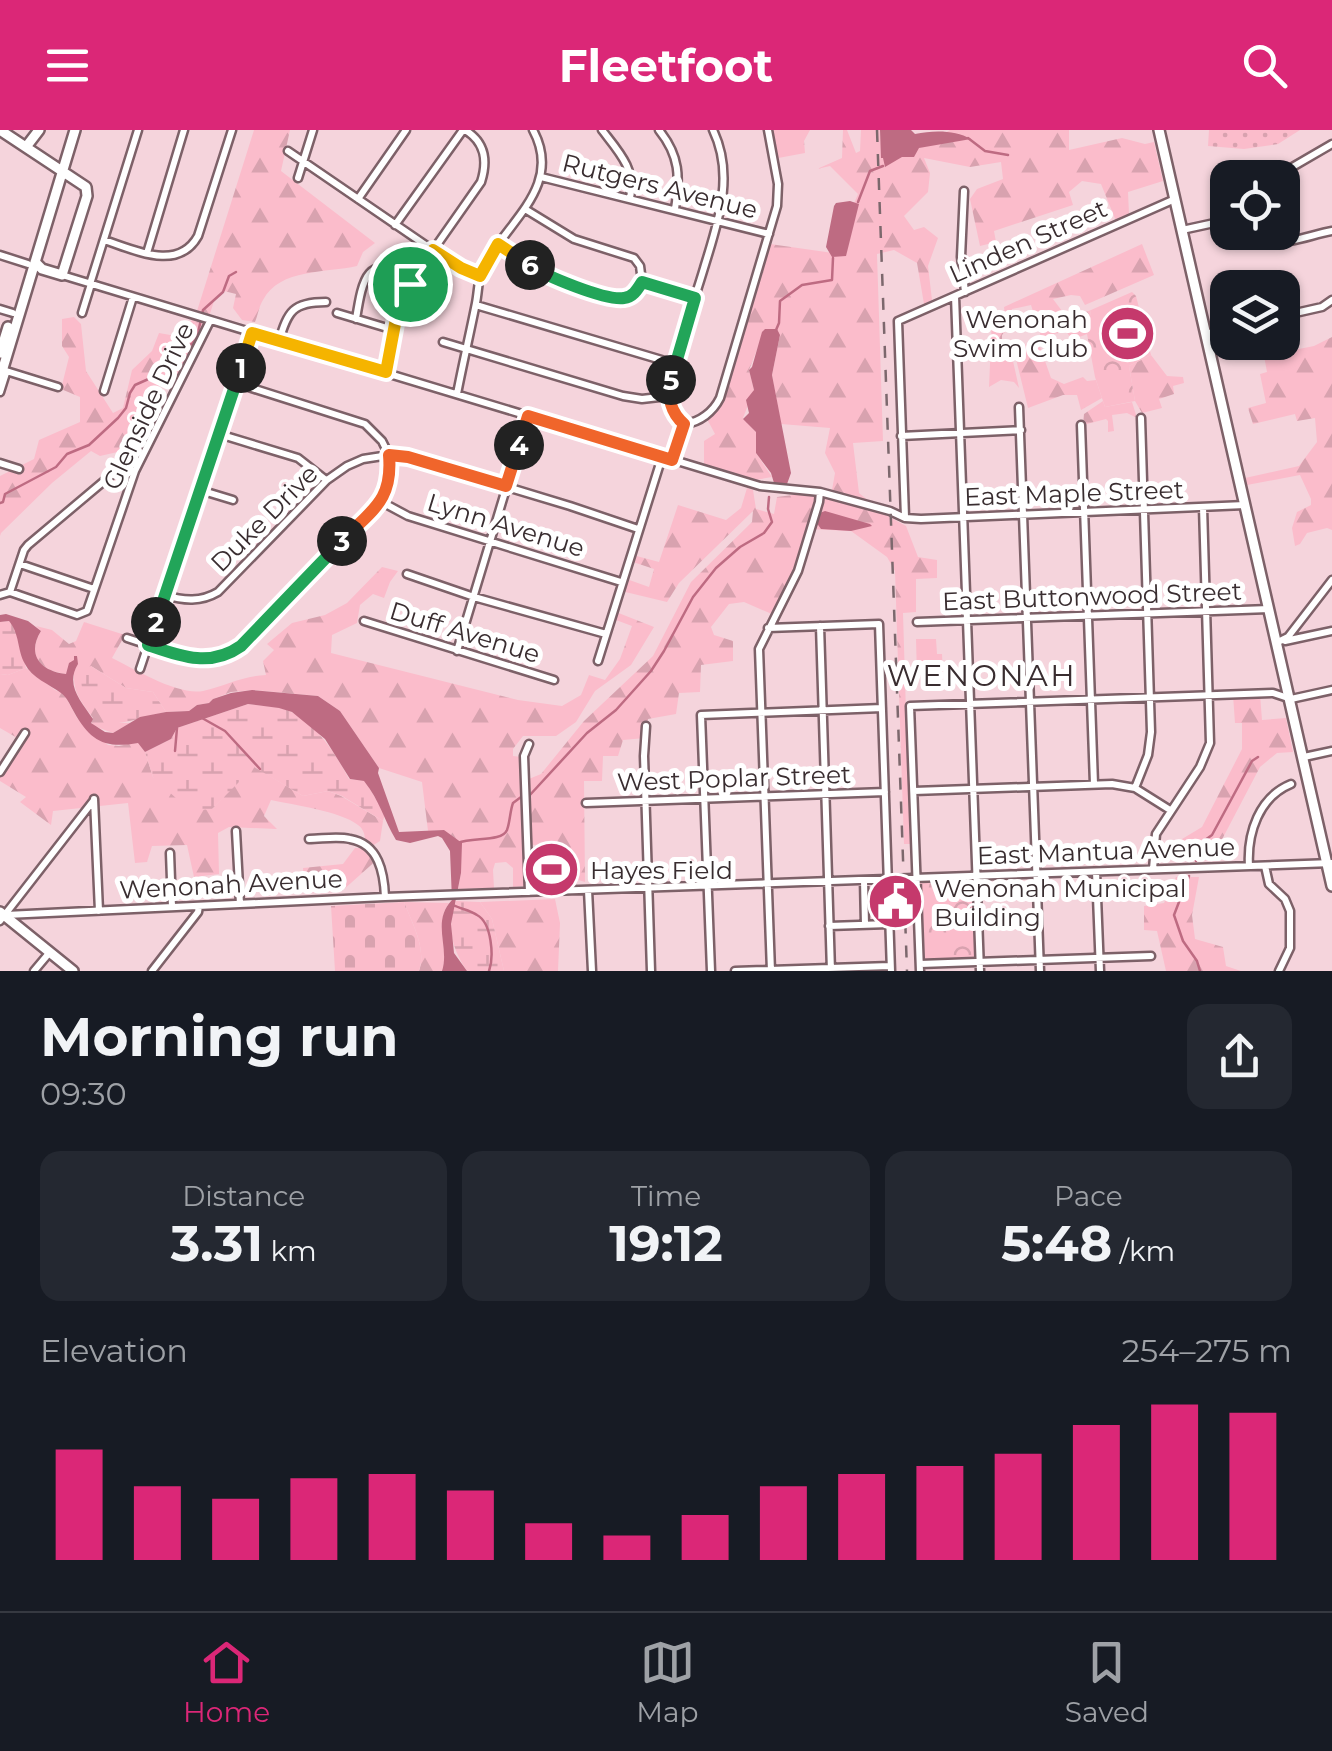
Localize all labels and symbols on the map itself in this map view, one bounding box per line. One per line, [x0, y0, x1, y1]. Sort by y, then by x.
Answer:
street label: Rutgers Avenue [559, 147, 761, 225]
street label: Linden Street [945, 193, 1111, 289]
pin: 6 [505, 240, 555, 290]
pin [368, 242, 453, 327]
sports icon: Wenonah Swim Club [1097, 303, 1157, 363]
place label: Wenonah Swim Club [953, 304, 1088, 363]
street label: Glenside Drive [96, 318, 200, 494]
pin: 1 [216, 343, 266, 393]
pin: 5 [646, 355, 696, 405]
pin: 4 [494, 420, 544, 470]
street label: Duke Drive [204, 458, 324, 578]
street label: East Maple Street [964, 474, 1184, 512]
street label: Lynn Avenue [424, 487, 588, 563]
pin: 3 [317, 516, 367, 566]
street label: East Buttonwood Street [942, 576, 1242, 616]
street label: Duff Avenue [386, 595, 544, 669]
pin: 2 [131, 597, 181, 647]
district label: WENONAH [887, 657, 1077, 694]
street label: West Poplar Street [616, 759, 852, 797]
street label: East Mantua Avenue [976, 832, 1236, 870]
sports icon: Hayes Field [521, 840, 581, 900]
place label: Hayes Field [590, 855, 733, 885]
street label: Wenonah Avenue [119, 863, 343, 905]
public building icon: Wenonah Municipal Building [865, 872, 925, 932]
place label: Wenonah Municipal Building [934, 873, 1186, 932]

